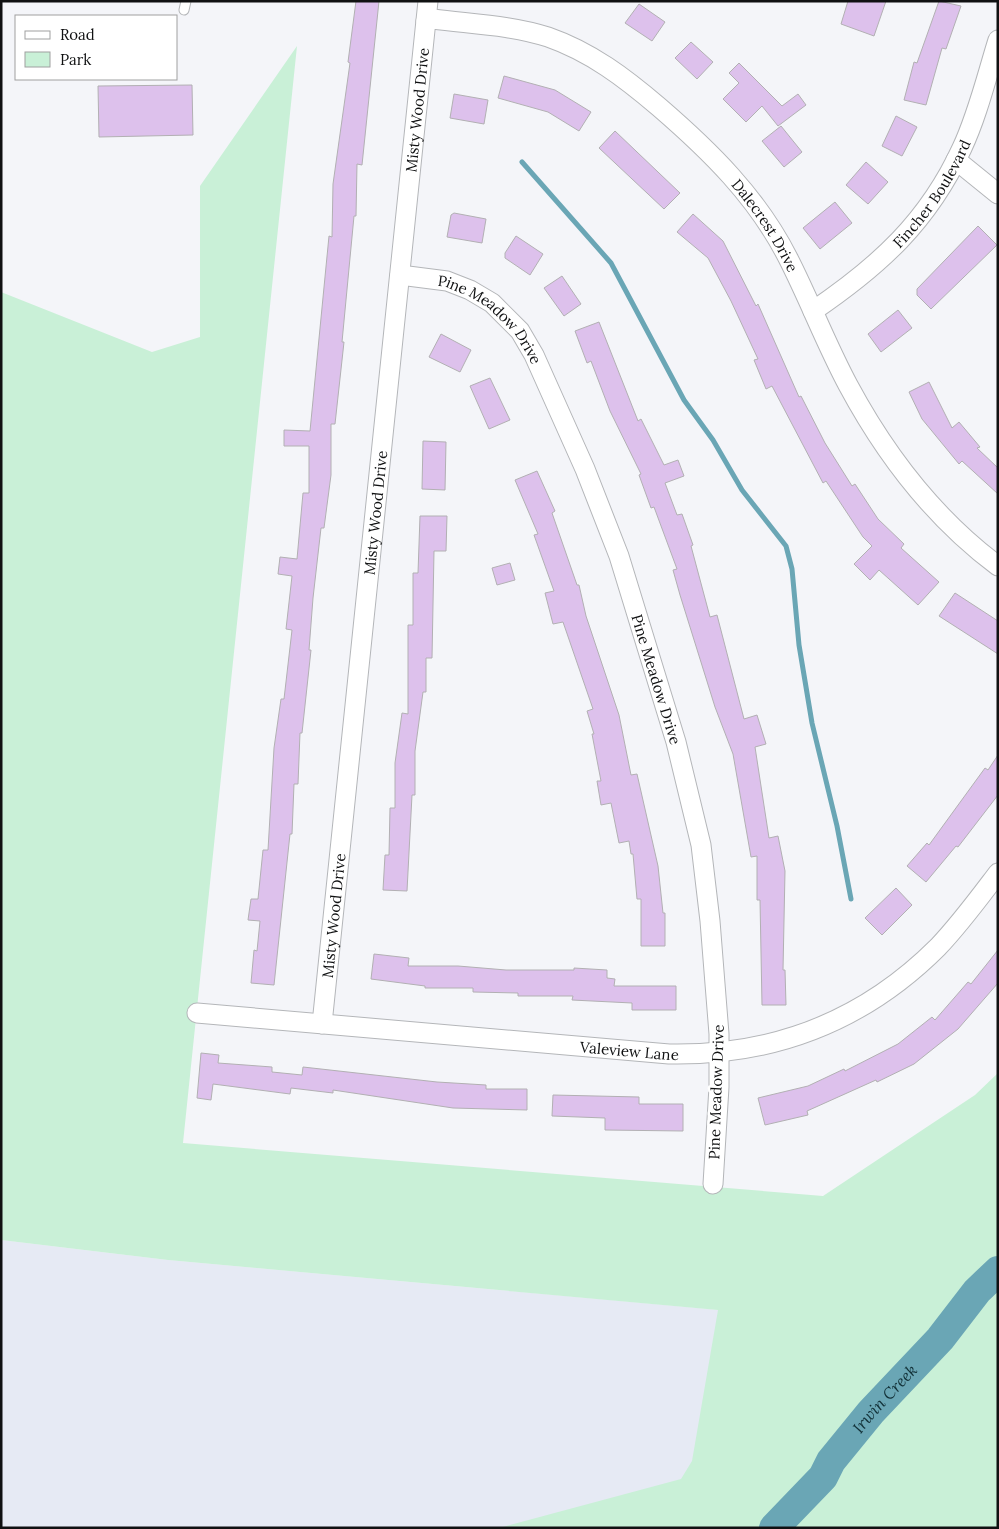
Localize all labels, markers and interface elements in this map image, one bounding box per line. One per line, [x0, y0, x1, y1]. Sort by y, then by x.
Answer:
legend [15, 15, 178, 80]
text: Road [60, 25, 95, 44]
street label: Misty Wood Drive [401, 47, 433, 173]
text: Park [60, 50, 91, 69]
street label: Fincher Boulevard [888, 136, 974, 252]
street label: Dalecrest Drive [728, 175, 803, 275]
street label: Pine Meadow Drive [437, 270, 546, 367]
street label: Misty Wood Drive [359, 450, 391, 576]
street label: Pine Meadow Drive [628, 612, 686, 746]
street label: Misty Wood Drive [317, 852, 349, 979]
street label: Pine Meadow Drive [704, 1024, 728, 1160]
street label: Valeview Lane [578, 1037, 679, 1064]
water label: Irwin Creek [848, 1360, 921, 1437]

